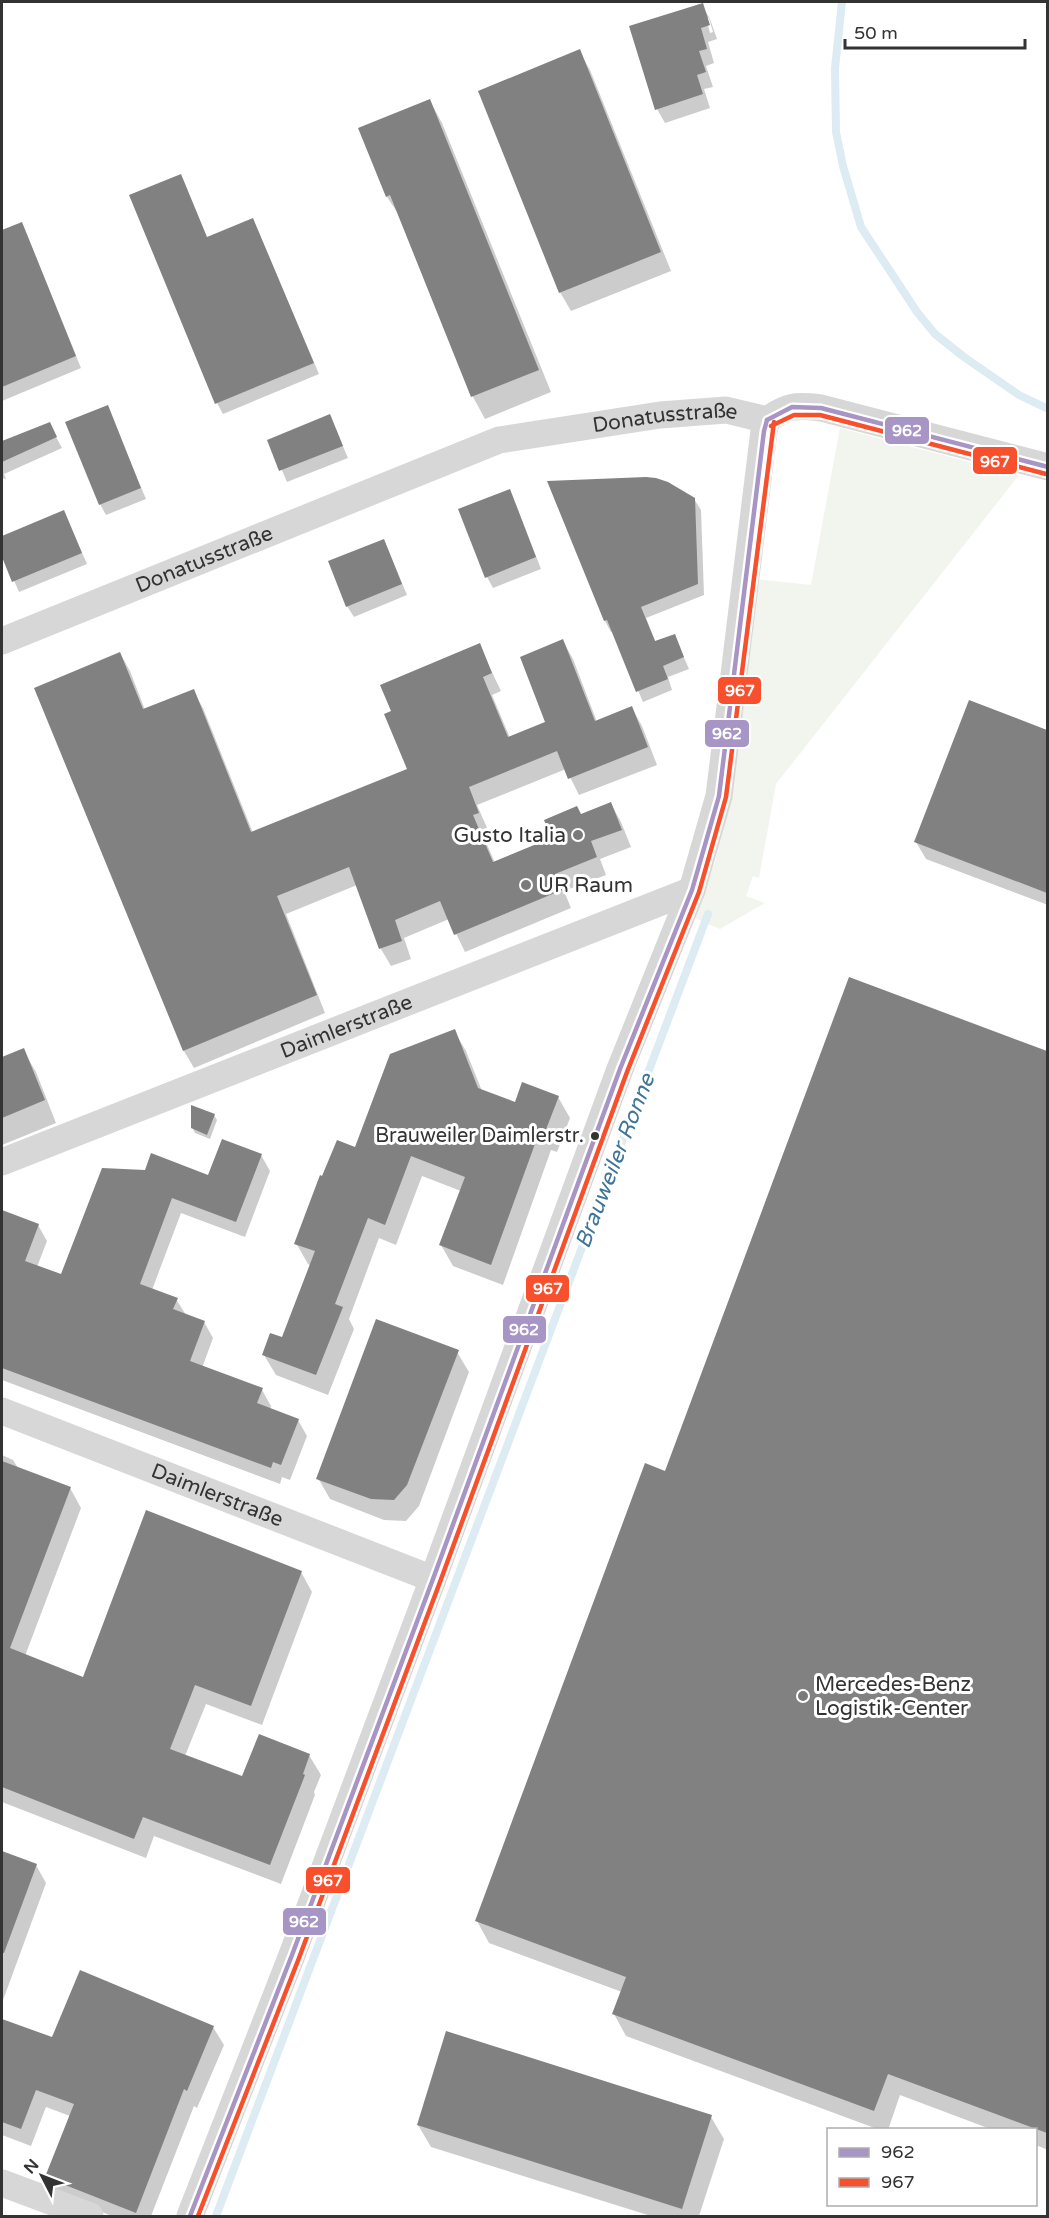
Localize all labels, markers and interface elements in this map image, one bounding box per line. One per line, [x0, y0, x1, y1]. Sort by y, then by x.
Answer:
scale bar [845, 12, 1025, 50]
text: 50 m [854, 22, 898, 44]
street label: Donatusstraße [591, 398, 741, 438]
line badge: 962 [884, 416, 930, 445]
text: 962 [892, 421, 922, 441]
line badge: 967 [972, 446, 1018, 475]
text: 967 [980, 452, 1010, 472]
street label: Donatusstraße [132, 520, 277, 598]
line badge: 967 [717, 676, 762, 705]
text: 967 [725, 681, 755, 701]
line badge: 962 [704, 719, 750, 748]
text: 962 [712, 724, 742, 744]
place label: Gusto Italia [453, 823, 566, 848]
marker: Gusto Italia [571, 828, 585, 842]
place label: UR Raum [538, 873, 633, 898]
marker: UR Raum [519, 878, 533, 892]
street label: Daimlerstraße [277, 989, 416, 1064]
water label: Brauweiler Ronne [570, 1069, 661, 1252]
place label: Brauweiler Daimlerstr. [375, 1124, 584, 1148]
marker: Brauweiler Daimlerstr. [589, 1130, 601, 1142]
line badge: 967 [525, 1274, 570, 1303]
text: 967 [533, 1279, 563, 1299]
line badge: 962 [502, 1315, 547, 1344]
text: 962 [509, 1320, 539, 1340]
street label: Daimlerstraße [148, 1458, 287, 1532]
place label: Mercedes-Benz Logistik-Center [815, 1672, 971, 1721]
marker: Mercedes-Benz Logistik-Center [796, 1689, 810, 1703]
line badge: 967 [305, 1866, 351, 1894]
text: 967 [313, 1871, 343, 1891]
line badge: 962 [282, 1907, 327, 1936]
text: 962 [289, 1912, 319, 1932]
legend [827, 2128, 1037, 2206]
text: 962 [881, 2141, 915, 2163]
north arrow [12, 2146, 72, 2206]
text: N [20, 2155, 43, 2178]
text: 967 [881, 2171, 915, 2193]

